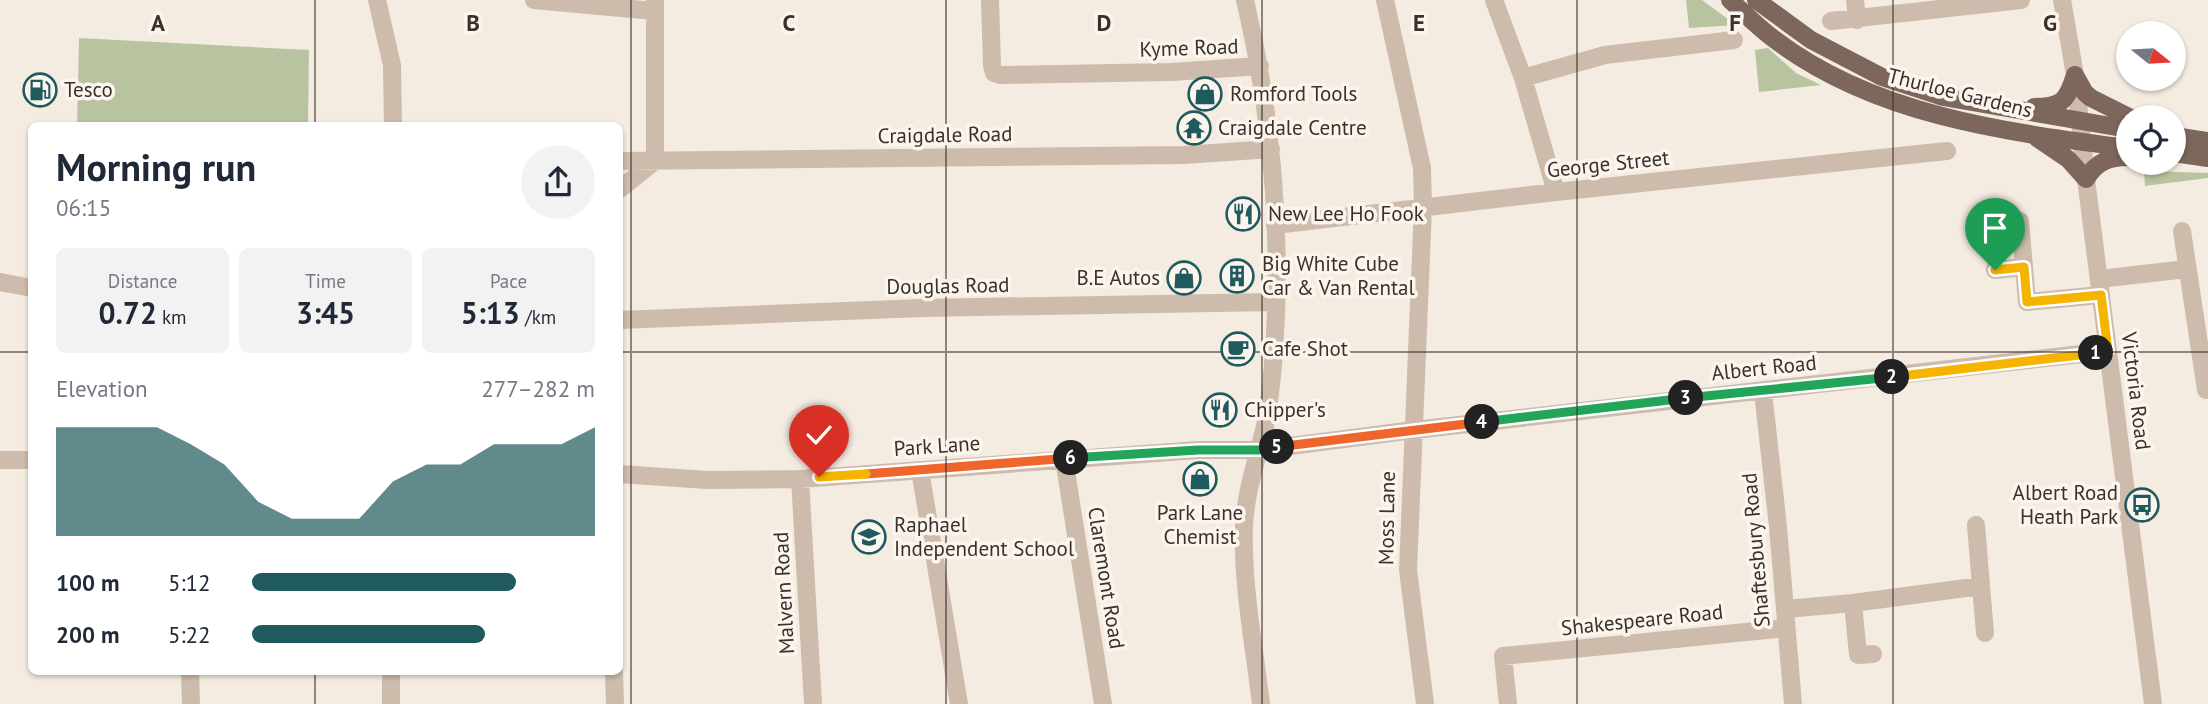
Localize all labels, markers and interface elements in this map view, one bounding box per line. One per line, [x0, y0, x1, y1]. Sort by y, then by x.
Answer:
text: A [151, 8, 165, 37]
text: B [466, 8, 480, 37]
text: C [783, 8, 796, 37]
text: D [1097, 8, 1111, 37]
text: E [1413, 8, 1425, 37]
text: F [1729, 8, 1741, 37]
text: G [2043, 8, 2057, 37]
north arrow [2116, 21, 2186, 91]
map controls [2116, 21, 2186, 175]
street label: Kyme Road [1139, 32, 1239, 63]
street label: Thurloe Gardens [1885, 62, 2035, 124]
fuel station icon: Tesco [21, 71, 59, 109]
shop icon: Romford Tools [1186, 75, 1224, 113]
place label: Tesco [64, 76, 113, 103]
place label: Romford Tools [1230, 80, 1357, 107]
button: locate [2116, 105, 2186, 175]
temple icon: Craigdale Centre [1175, 109, 1213, 147]
place label: Craigdale Centre [1218, 114, 1367, 141]
street label: Craigdale Road [877, 120, 1013, 149]
text: Morning run [56, 142, 256, 191]
street label: George Street [1545, 144, 1670, 183]
button: share [521, 145, 595, 219]
text: 06:15 [56, 193, 111, 222]
restaurant icon: New Lee Ho Fook [1224, 195, 1262, 233]
pin [1965, 198, 2025, 270]
place label: New Lee Ho Fook [1268, 200, 1424, 227]
icon: arrive [1976, 209, 2014, 247]
place label: Big White Cube Car & Van Rental [1262, 250, 1415, 301]
building icon: Big White Cube Car & Van Rental [1218, 257, 1256, 295]
shop icon: B.E Autos [1165, 259, 1203, 297]
place label: B.E Autos [1076, 264, 1160, 291]
text: Distance [108, 269, 177, 293]
text: Time [305, 269, 346, 293]
text: Pace [490, 269, 527, 293]
street label: Douglas Road [886, 271, 1010, 300]
text: 0.72 [98, 293, 157, 332]
text: 3:45 [296, 293, 355, 332]
text: 5:13 [461, 293, 520, 332]
text: km [157, 305, 187, 329]
text: /km [520, 305, 556, 329]
cafe icon: Cafe Shot [1219, 330, 1257, 368]
street label: Victoria Road [2116, 330, 2157, 451]
place label: Cafe Shot [1262, 335, 1348, 362]
pin: 1 [2078, 336, 2114, 370]
text: 1 [2090, 340, 2101, 364]
street label: Albert Road [1710, 349, 1818, 386]
pin: 2 [1874, 360, 1910, 394]
text: 2 [1886, 364, 1897, 388]
text: Elevation [56, 374, 148, 403]
text: 277–282 m [481, 374, 595, 403]
pin: 3 [1668, 380, 1704, 416]
text: 3 [1680, 385, 1691, 409]
restaurant icon: Chipper's [1201, 391, 1239, 429]
place label: Chipper's [1244, 396, 1326, 423]
pin: 4 [1464, 404, 1500, 440]
pin [789, 405, 849, 477]
text: 4 [1476, 409, 1487, 433]
icon: check [800, 416, 838, 454]
street label: Park Lane [893, 429, 981, 462]
pin: 5 [1260, 430, 1294, 464]
text: 5 [1271, 434, 1282, 458]
pin: 6 [1054, 440, 1088, 476]
text: 6 [1065, 445, 1076, 469]
shop icon: Park Lane Chemist [1181, 460, 1219, 498]
street label: Moss Lane [1372, 471, 1401, 565]
street label: Shaftesbury Road [1735, 472, 1776, 628]
place label: Albert Road Heath Park [2013, 479, 2118, 530]
bus stop icon: Albert Road Heath Park [2123, 486, 2161, 524]
place label: Park Lane Chemist [1157, 499, 1243, 550]
street label: Claremont Road [1082, 505, 1131, 651]
place label: Raphael Independent School [894, 511, 1074, 562]
school or university icon: Raphael Independent School [850, 518, 888, 556]
street label: Malvern Road [767, 531, 800, 655]
text: 100 m [56, 568, 119, 597]
text: 5:12 [168, 568, 211, 597]
street label: Shakespeare Road [1560, 598, 1724, 641]
text: 200 m [56, 620, 119, 649]
text: 5:22 [168, 620, 211, 649]

